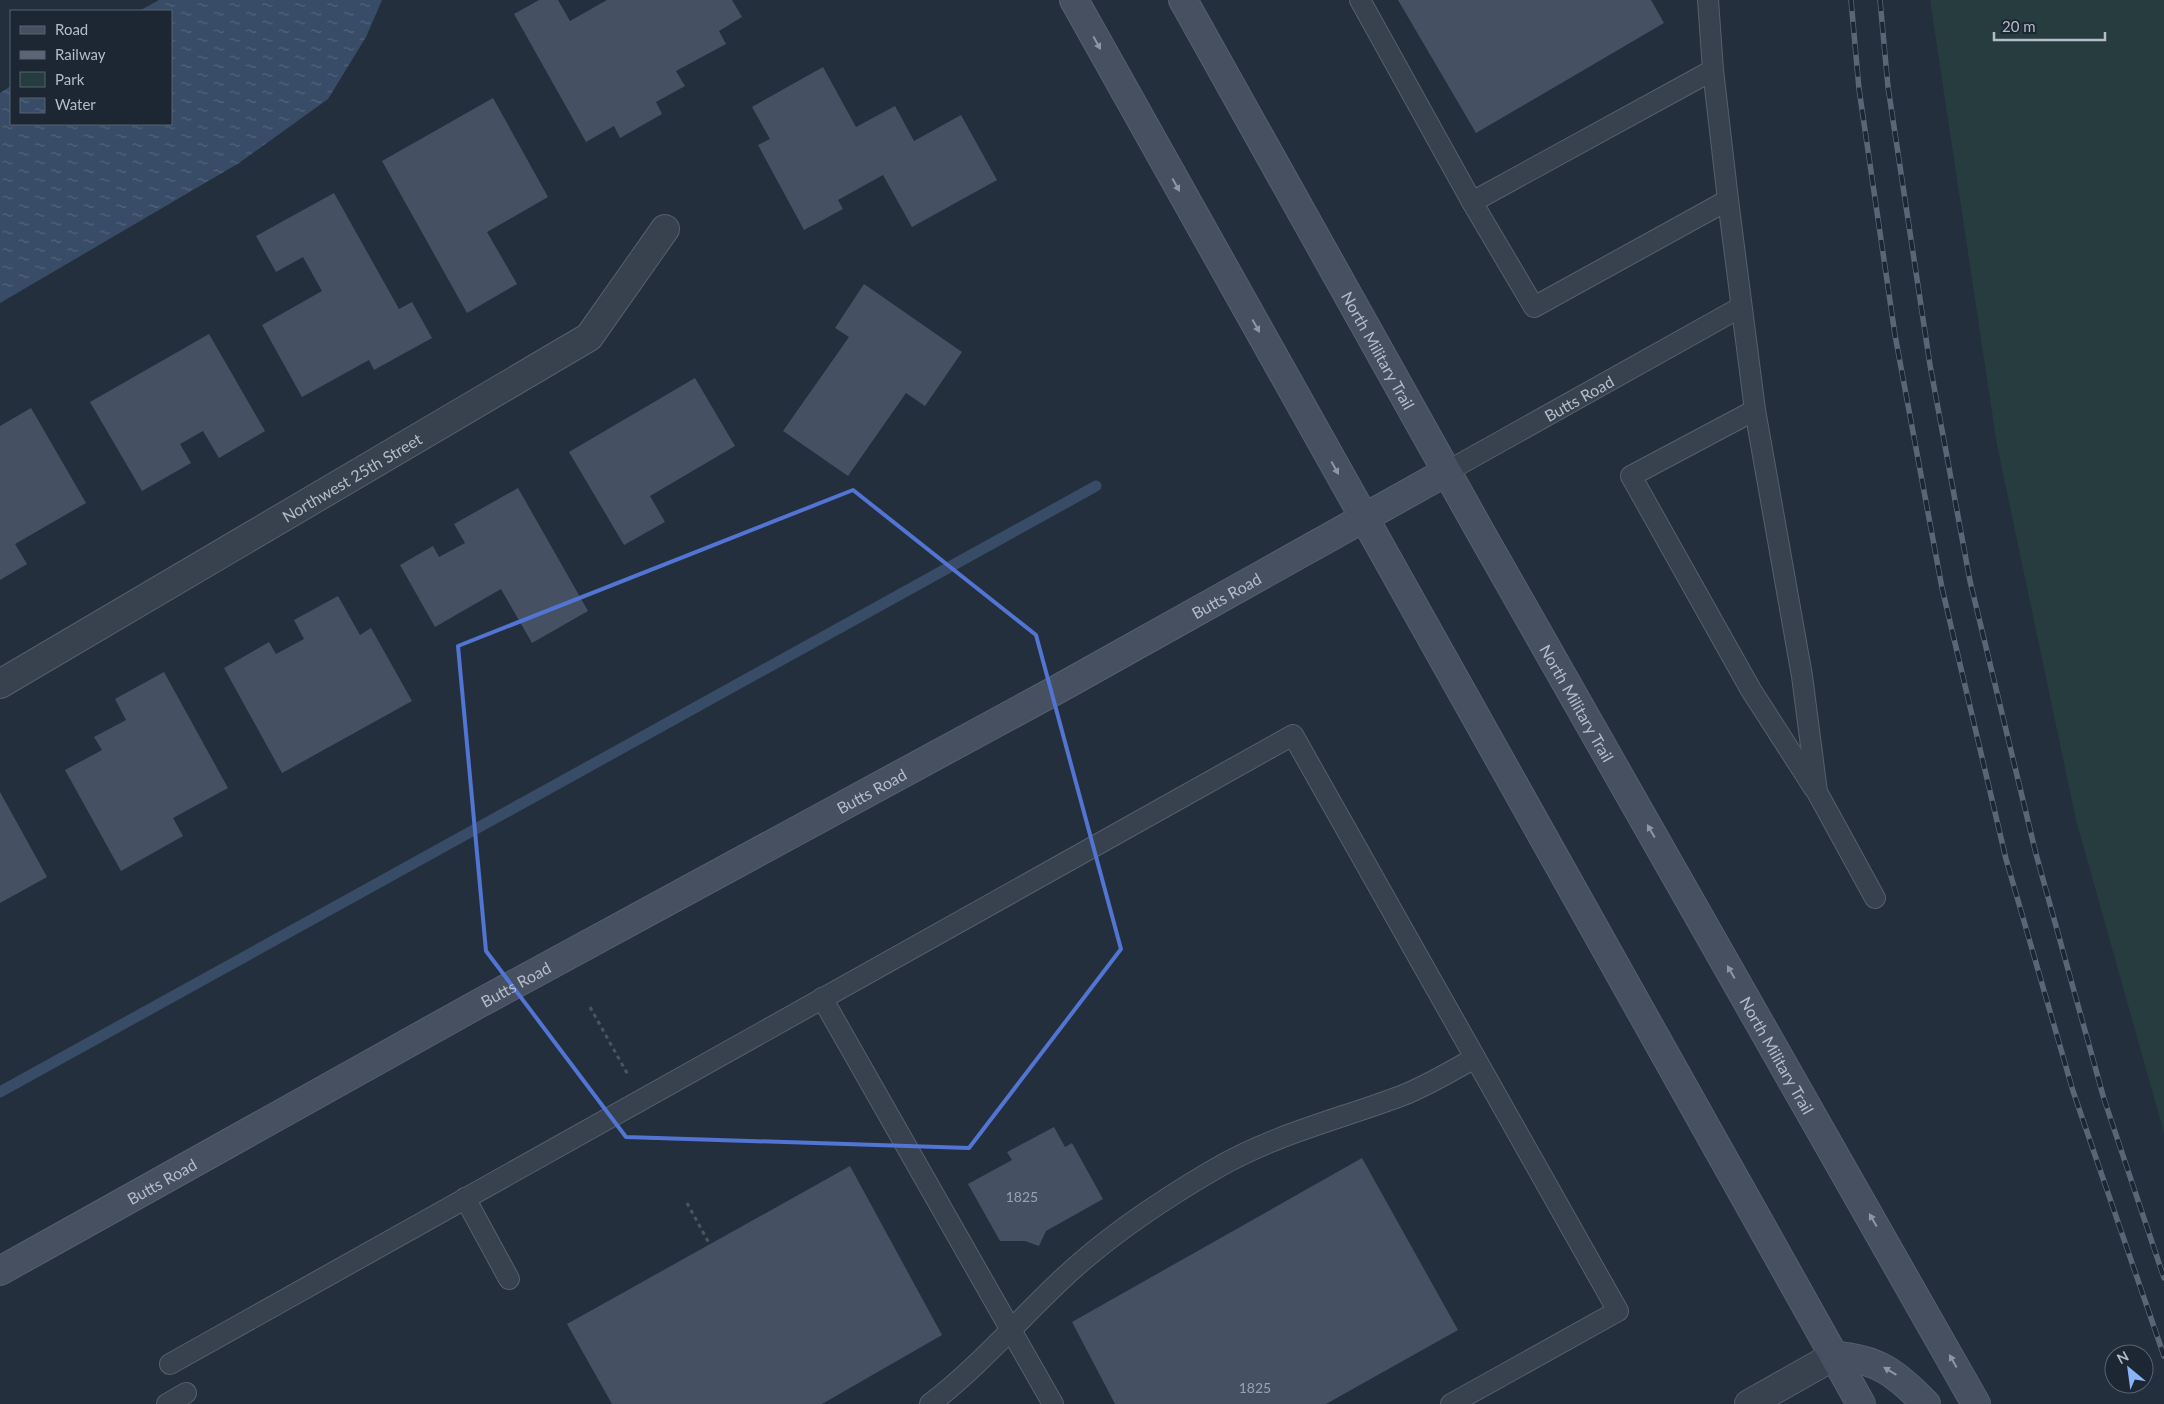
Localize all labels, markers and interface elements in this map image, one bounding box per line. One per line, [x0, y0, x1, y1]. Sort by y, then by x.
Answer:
legend [10, 10, 172, 125]
scale bar [1994, 10, 2105, 42]
text: 20 m [2002, 17, 2036, 35]
text: Road [55, 20, 88, 38]
one-way arrow [1093, 36, 1102, 49]
text: Railway [55, 45, 106, 63]
text: Park [55, 70, 85, 88]
text: Water [55, 95, 96, 113]
one-way arrow [1172, 178, 1181, 191]
street label: North Military Trail [1338, 288, 1419, 412]
one-way arrow [1251, 320, 1260, 333]
street label: Butts Road [1541, 371, 1617, 425]
street label: Northwest 25th Street [278, 428, 425, 525]
one-way arrow [1330, 462, 1339, 475]
street label: Butts Road [1188, 568, 1264, 622]
street label: North Military Trail [1537, 641, 1618, 765]
street label: Butts Road [833, 764, 909, 817]
one-way arrow [1647, 824, 1655, 839]
street label: Butts Road [477, 957, 554, 1010]
one-way arrow [1727, 966, 1736, 979]
street label: North Military Trail [1737, 993, 1818, 1117]
street label: Butts Road [123, 1154, 200, 1208]
house number: 1825 [1006, 1188, 1038, 1205]
one-way arrow [1868, 1213, 1877, 1227]
north arrow [2104, 1344, 2154, 1394]
text: N [2114, 1347, 2131, 1367]
one-way arrow [1948, 1355, 1957, 1368]
one-way arrow [1883, 1367, 1896, 1376]
house number: 1825 [1239, 1379, 1271, 1396]

